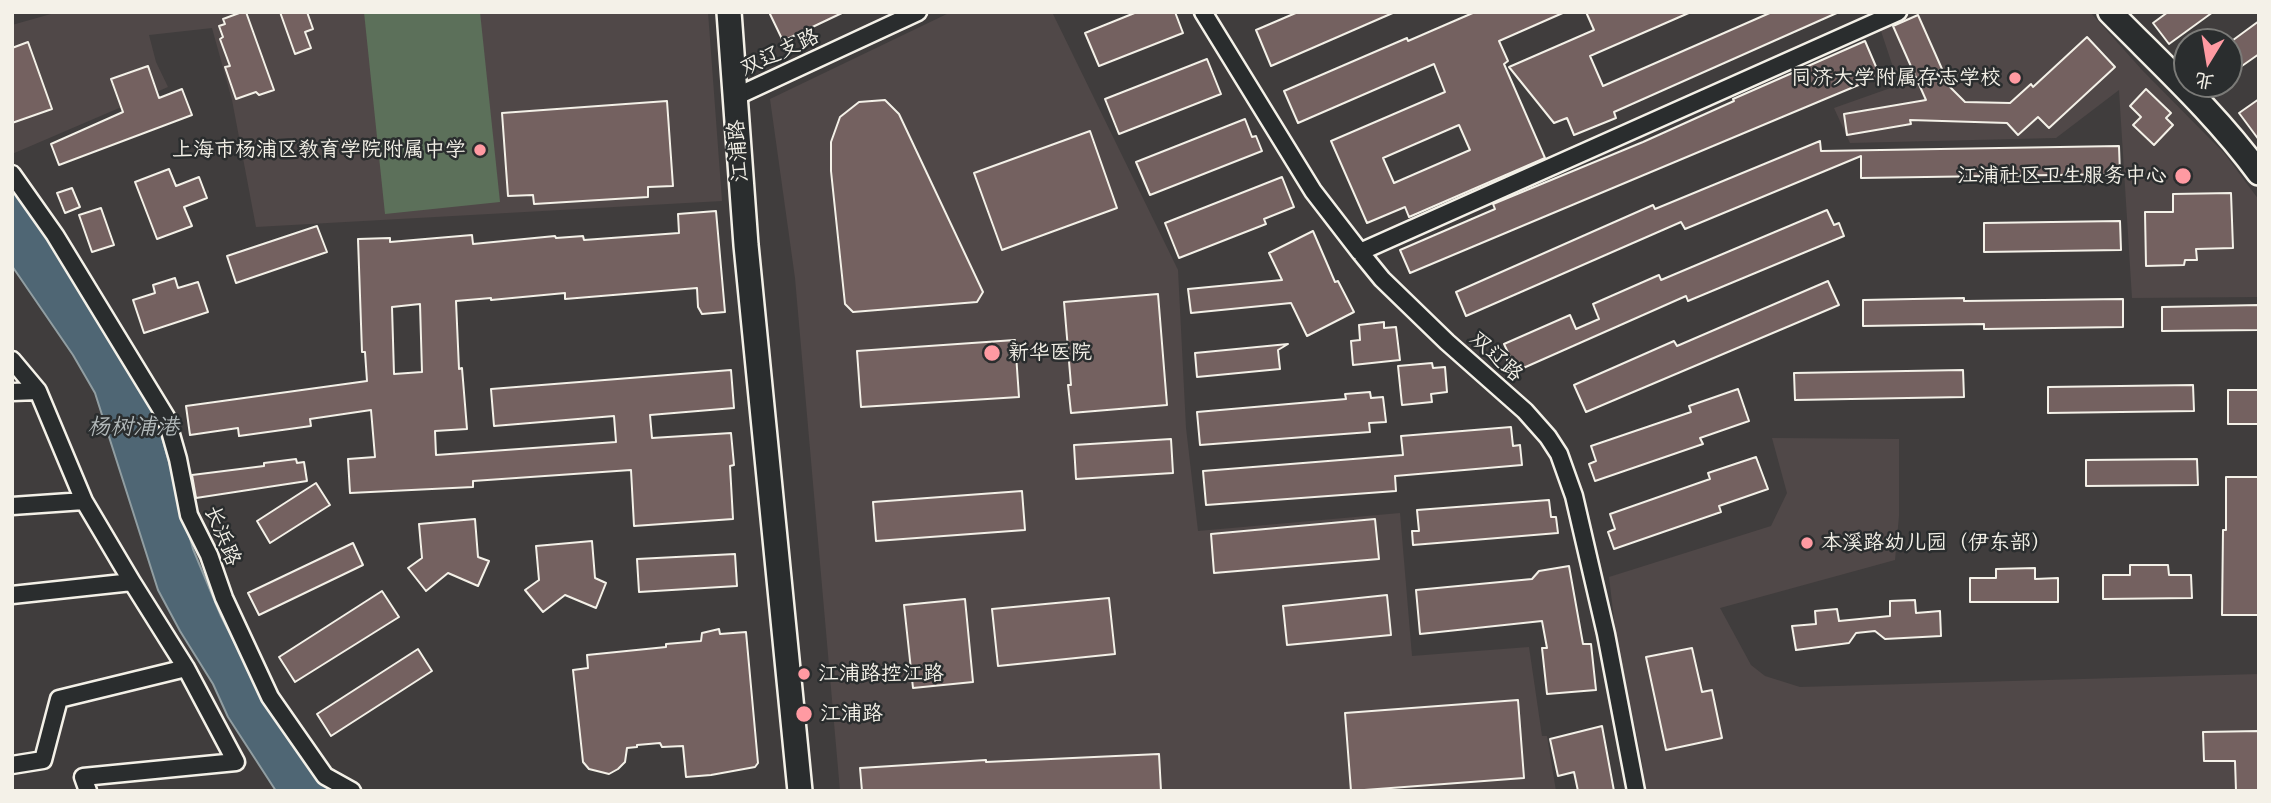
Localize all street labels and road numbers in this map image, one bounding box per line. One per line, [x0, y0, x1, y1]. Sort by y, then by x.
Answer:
street label: 双辽支路 [737, 24, 823, 82]
street label: 江浦路 [724, 119, 754, 183]
street label: 双辽路 [1464, 327, 1528, 387]
street label: 长浜路 [199, 502, 245, 570]

